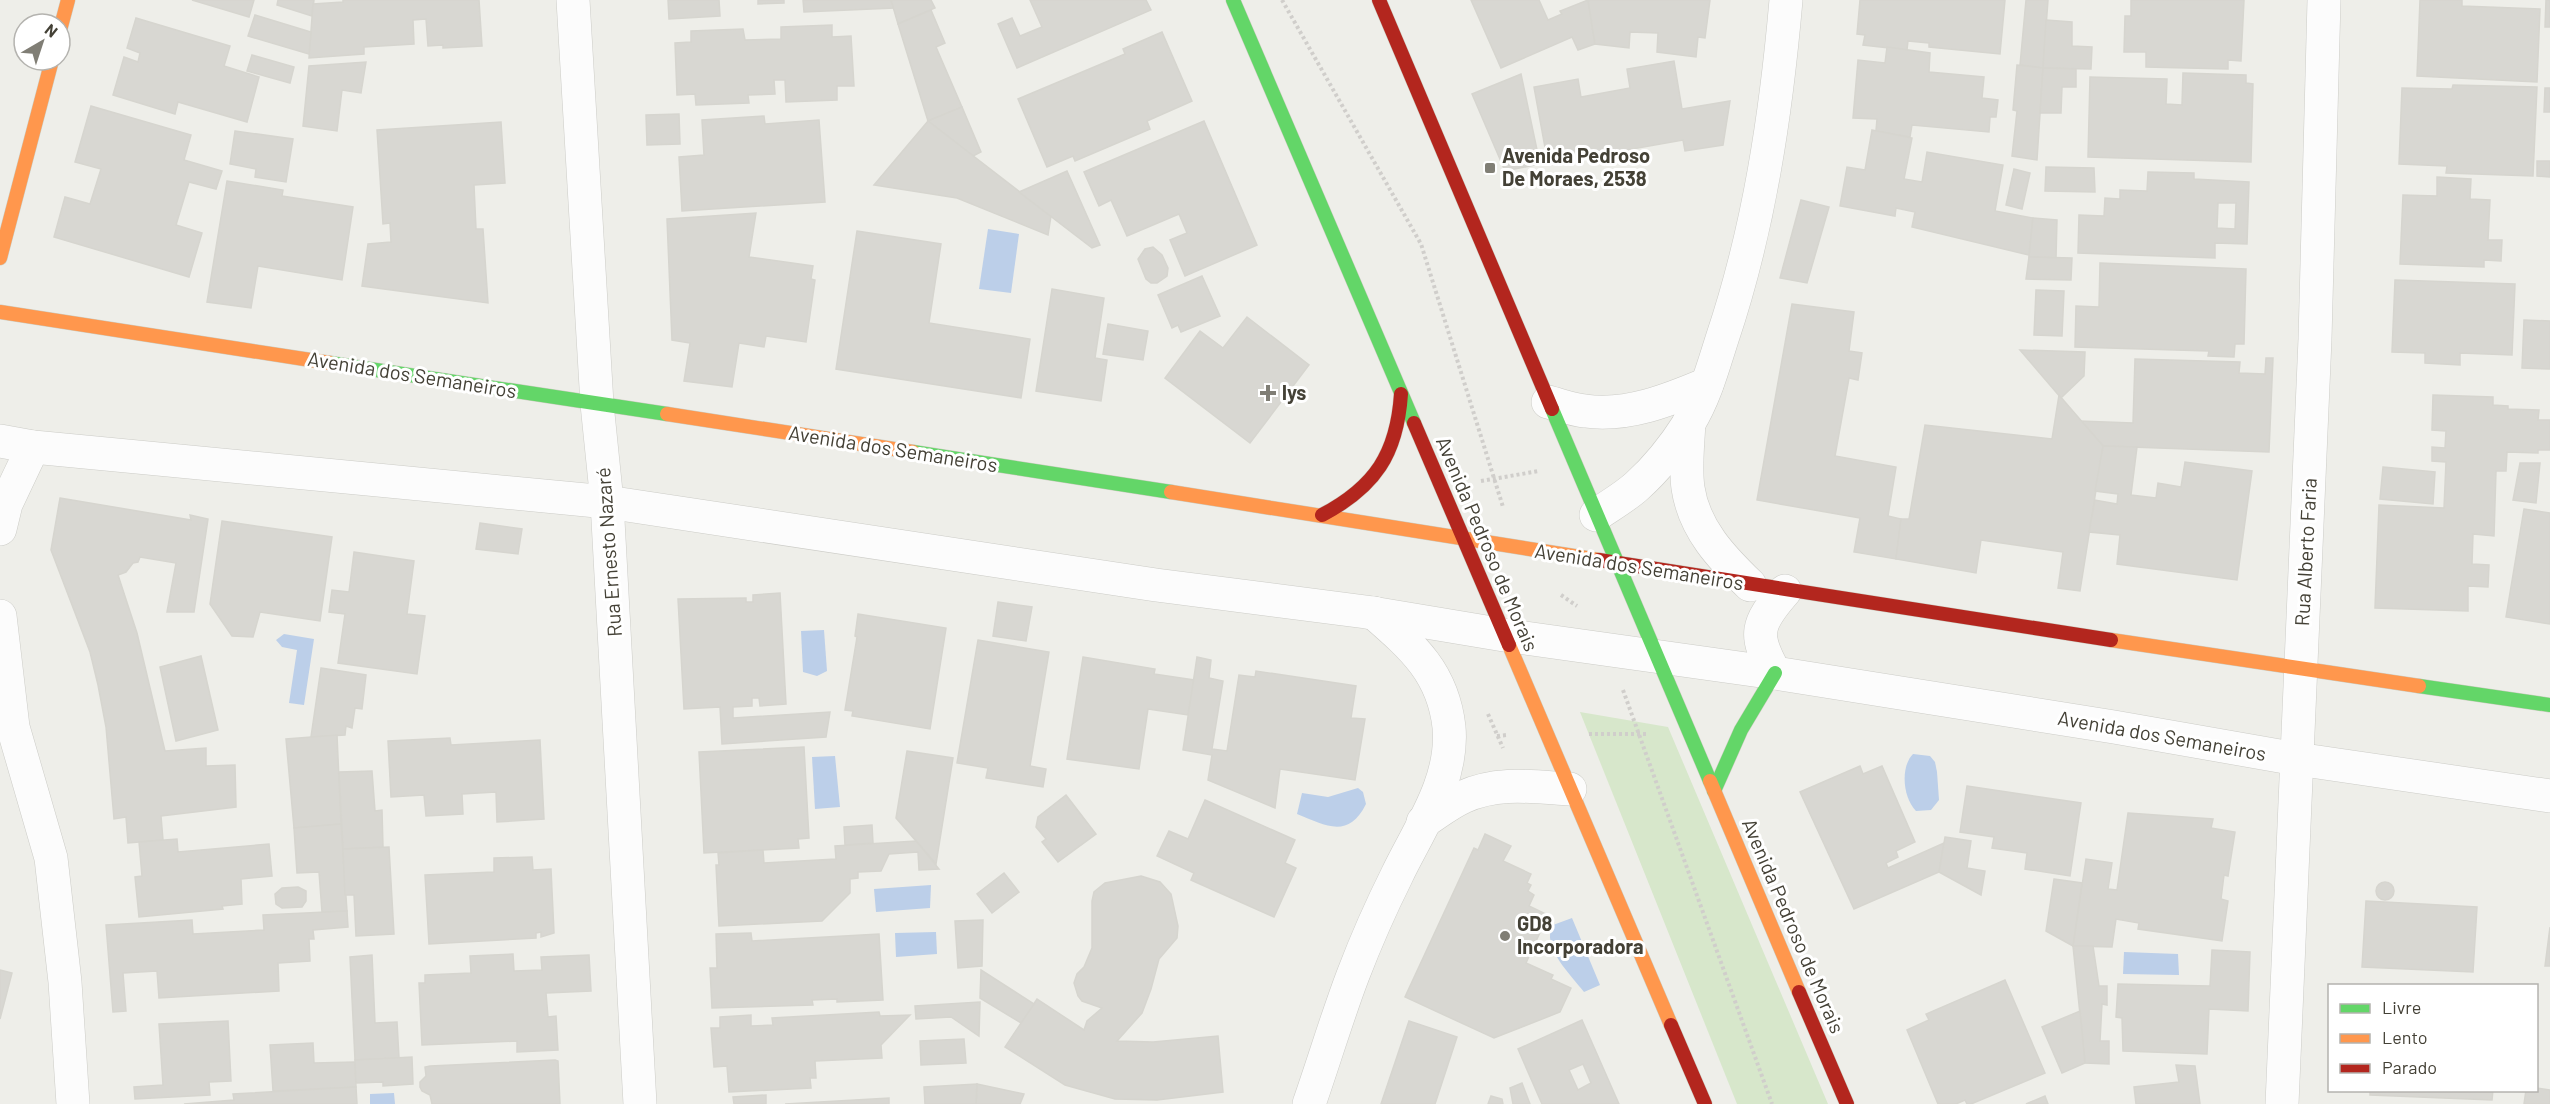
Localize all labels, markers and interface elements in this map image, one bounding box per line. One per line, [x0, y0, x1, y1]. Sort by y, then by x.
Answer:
north arrow [12, 12, 72, 72]
text: N [42, 19, 62, 41]
place label: Avenida Pedroso De Moraes, 2538 [1502, 143, 1650, 190]
marker: Avenida Pedroso De Moraes, 2538 [1483, 161, 1497, 175]
street label: Avenida dos Semaneiros [306, 346, 518, 402]
place label: lys [1282, 380, 1306, 404]
marker: lys [1259, 384, 1277, 402]
street label: Avenida dos Semaneiros [787, 420, 999, 476]
street label: Avenida Pedroso de Morais [1432, 433, 1544, 655]
street label: Rua Ernesto Nazaré [590, 467, 626, 638]
street label: Rua Alberto Faria [2289, 477, 2321, 627]
street label: Avenida dos Semaneiros [1533, 538, 1745, 594]
street label: Avenida dos Semaneiros [2056, 705, 2268, 765]
street label: Avenida Pedroso de Morais [1738, 815, 1850, 1037]
place label: GD8 Incorporadora [1517, 911, 1644, 958]
marker: GD8 Incorporadora [1498, 929, 1512, 943]
legend [2328, 984, 2538, 1092]
text: Livre [2382, 996, 2421, 1018]
text: Lento [2382, 1026, 2428, 1048]
text: Parado [2382, 1056, 2437, 1078]

